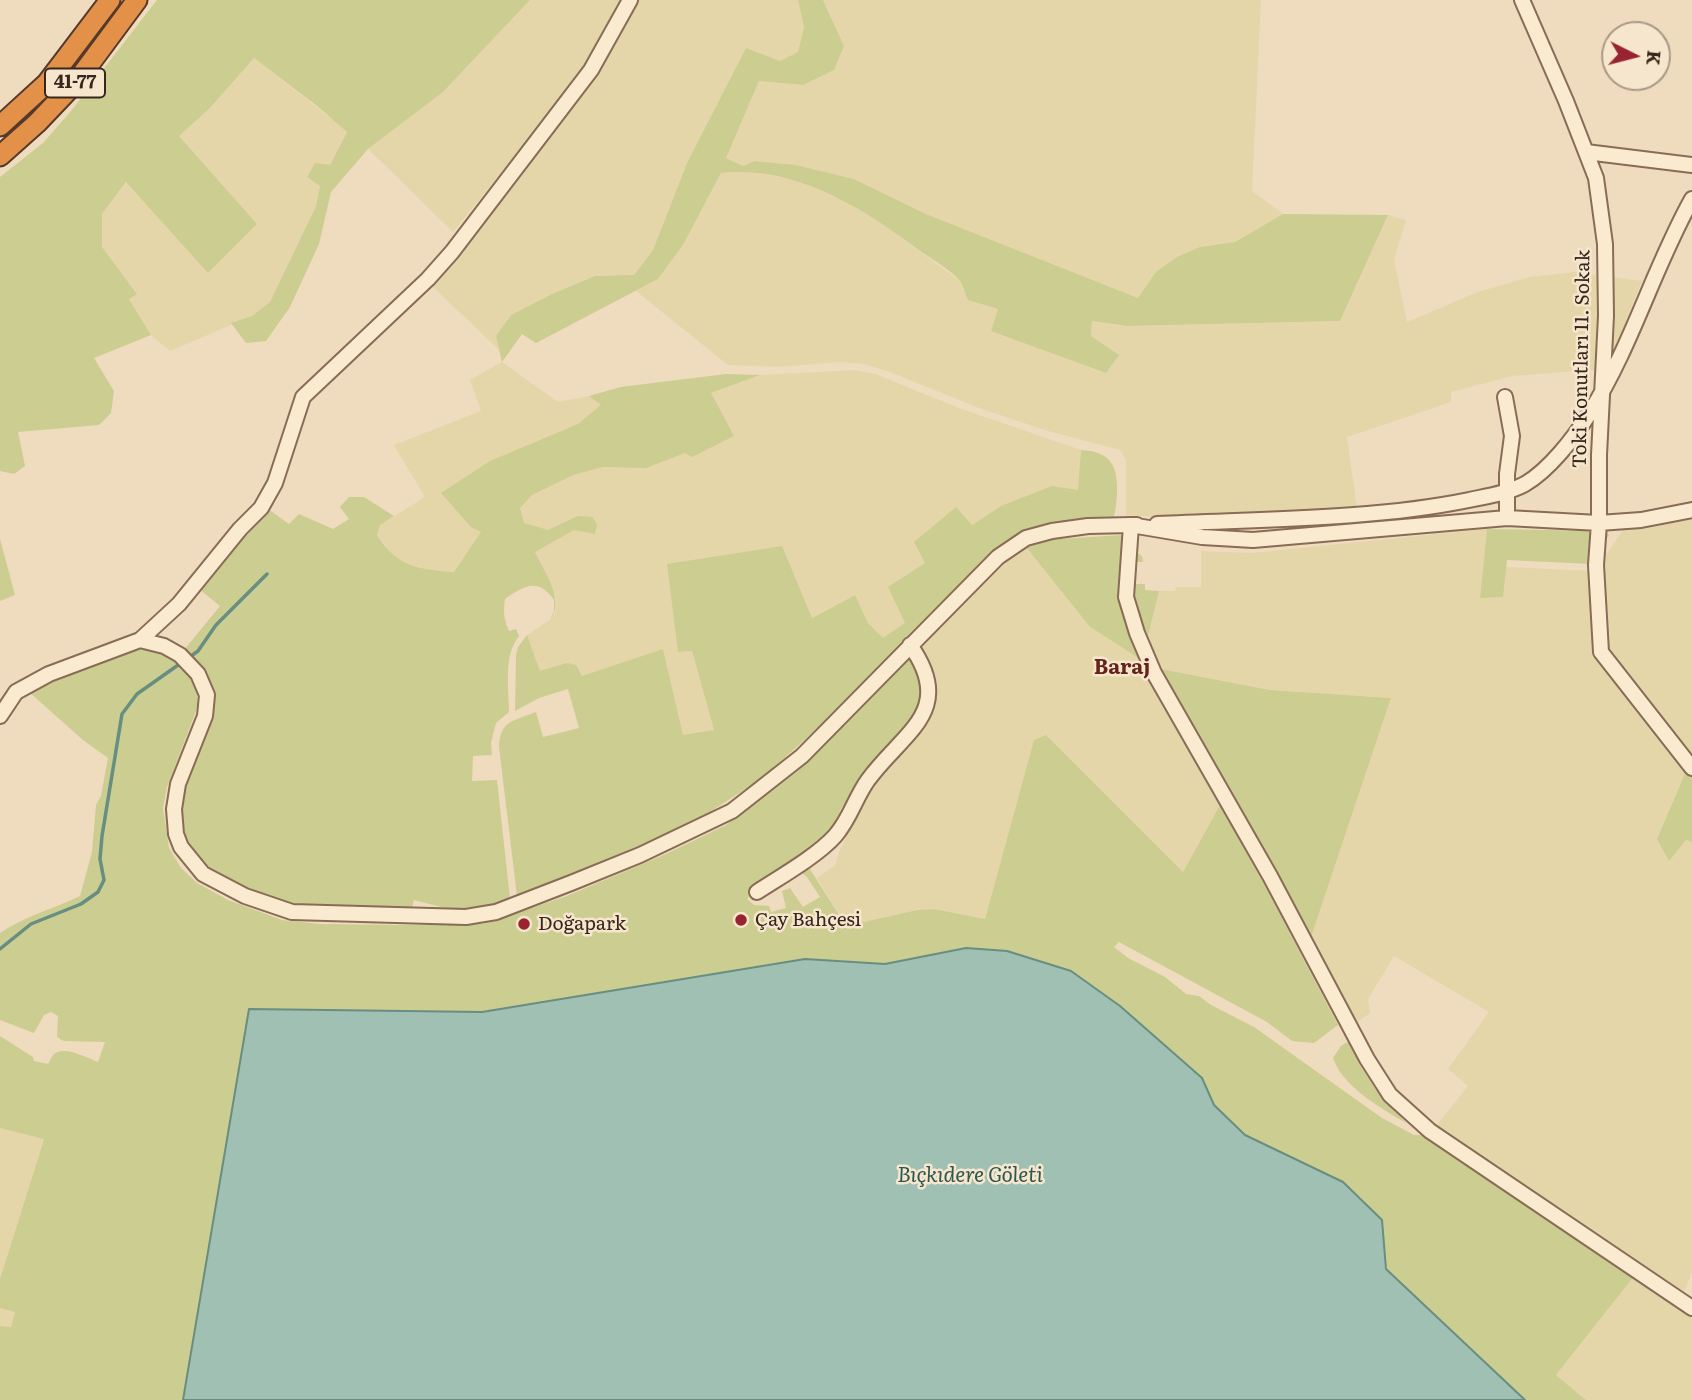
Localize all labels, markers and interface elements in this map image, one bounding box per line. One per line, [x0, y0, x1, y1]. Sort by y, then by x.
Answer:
north arrow [1601, 21, 1671, 91]
text: K [1640, 49, 1670, 67]
road number: 41-77 [45, 68, 105, 98]
street label: Toki Konutları 11. Sokak [1569, 250, 1595, 468]
district label: Baraj [1094, 655, 1150, 681]
place label: Çay Bahçesi [755, 909, 861, 931]
marker: Çay Bahçesi [733, 912, 749, 928]
place label: Doğapark [538, 913, 626, 935]
marker: Doğapark [516, 916, 532, 932]
water label: Bıçkıdere Göleti [897, 1163, 1043, 1189]

